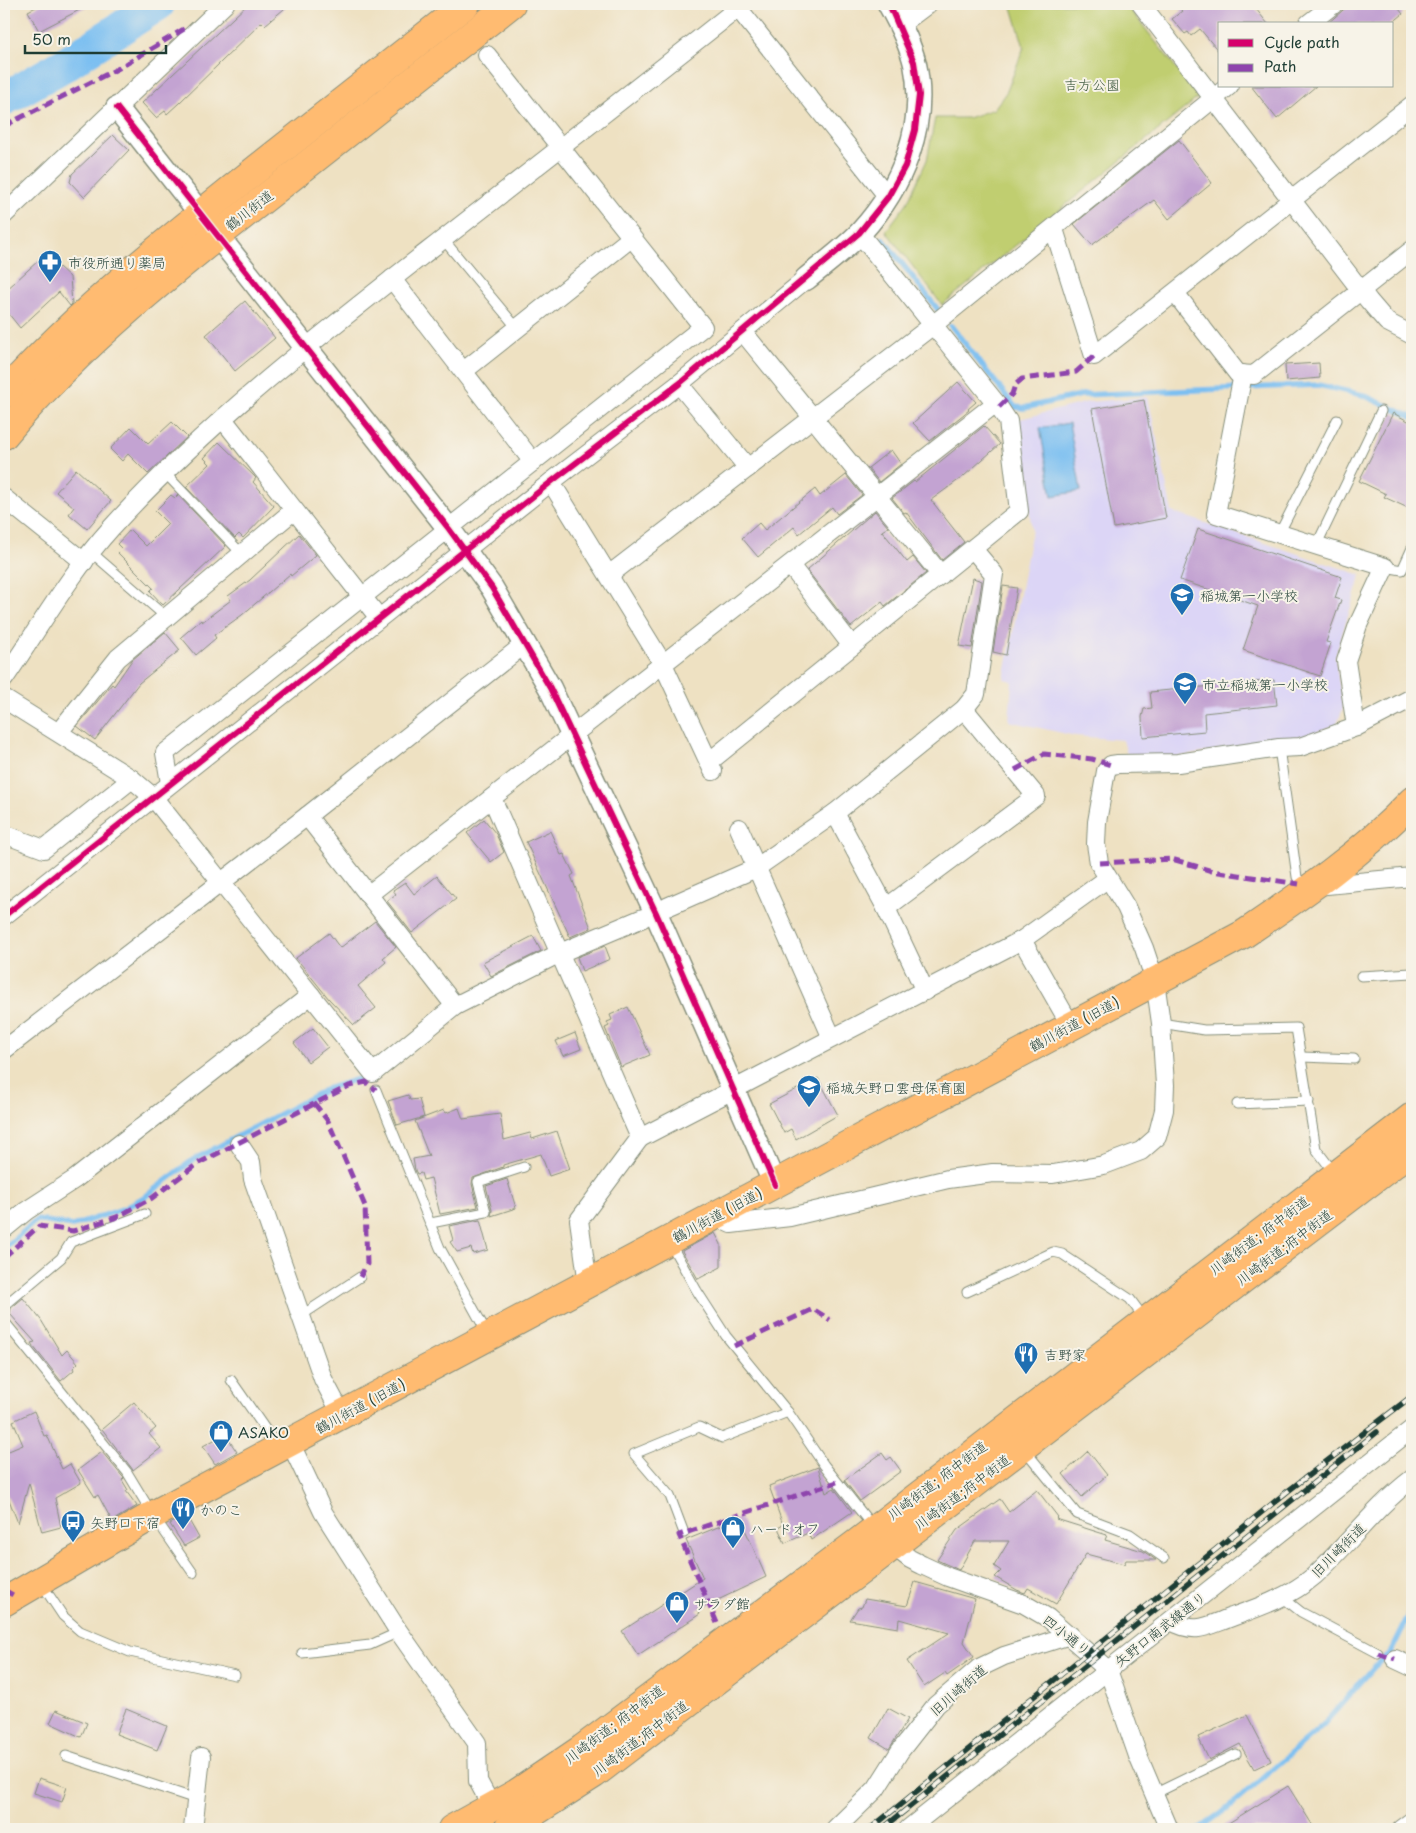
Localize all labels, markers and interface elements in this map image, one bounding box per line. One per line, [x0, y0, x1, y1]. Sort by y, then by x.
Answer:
scale bar [25, 22, 166, 54]
legend [1218, 22, 1394, 88]
text: 50 m [32, 27, 71, 50]
text: Cycle path [1264, 30, 1340, 53]
text: Path [1264, 54, 1296, 77]
park label: 吉方公園 [1064, 74, 1120, 95]
street label: 鶴川街道 [220, 184, 278, 236]
pharmacy icon: 市役所通り薬局 [37, 249, 63, 283]
place label: 市役所通り薬局 [68, 252, 166, 273]
school or university icon: 稲城第一小学校 [1169, 582, 1195, 616]
place label: 稲城第一小学校 [1200, 585, 1298, 606]
school or university icon: 市立稲城第一小学校 [1172, 671, 1198, 705]
place label: 市立稲城第一小学校 [1202, 674, 1328, 695]
street label: 鶴川街道 (旧道) [1025, 991, 1123, 1057]
school or university icon: 稲城矢野口雲母保育園 [796, 1074, 822, 1108]
place label: 稲城矢野口雲母保育園 [826, 1077, 966, 1098]
street label: 鶴川街道 (旧道) [668, 1182, 766, 1248]
street label: 川崎街道; 府中街道 [1205, 1190, 1313, 1280]
street label: 川崎街道;府中街道 [1231, 1204, 1337, 1290]
restaurant icon: 吉野家 [1013, 1341, 1039, 1375]
place label: 吉野家 [1044, 1344, 1086, 1365]
street label: 鶴川街道 (旧道) [311, 1373, 409, 1439]
shop icon: ASAKO [208, 1419, 234, 1453]
place label: ASAKO [238, 1422, 289, 1443]
street label: 川崎街道; 府中街道 [883, 1435, 991, 1525]
street label: 川崎街道;府中街道 [909, 1449, 1015, 1535]
restaurant icon: かのこ [170, 1496, 196, 1530]
place label: かのこ [200, 1499, 242, 1520]
bus stop icon: 矢野口下宿 [60, 1509, 86, 1543]
place label: 矢野口下宿 [90, 1512, 160, 1533]
shop icon: ハードオフ [720, 1515, 746, 1549]
place label: ハードオフ [750, 1518, 820, 1539]
street label: 旧川崎街道 [1306, 1518, 1370, 1582]
street label: 矢野口南武線通り [1109, 1586, 1211, 1672]
shop icon: サラダ館 [664, 1590, 690, 1624]
place label: サラダ館 [694, 1593, 750, 1614]
street label: 四小通り [1039, 1609, 1095, 1661]
street label: 旧川崎街道 [925, 1659, 991, 1721]
street label: 川崎街道; 府中街道 [560, 1679, 668, 1769]
street label: 川崎街道;府中街道 [587, 1695, 693, 1781]

